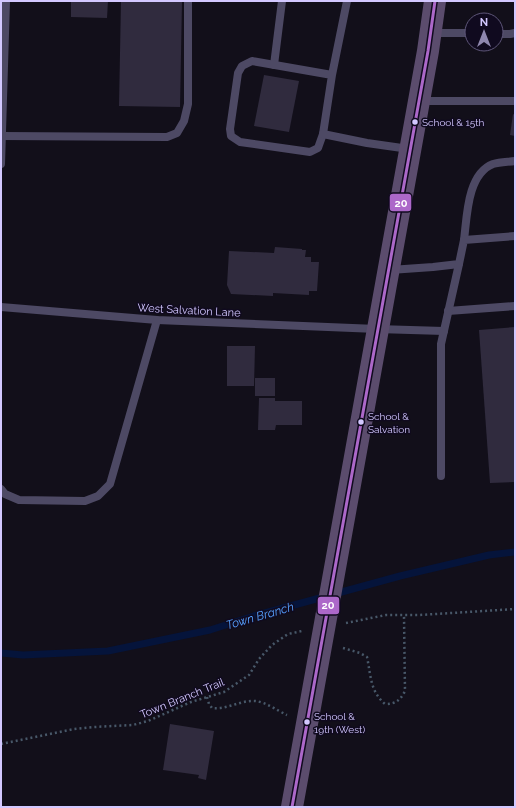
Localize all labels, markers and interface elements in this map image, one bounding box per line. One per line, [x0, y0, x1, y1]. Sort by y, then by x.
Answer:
north arrow [464, 12, 504, 52]
text: N [480, 16, 488, 29]
marker: School & 15th [410, 117, 420, 127]
place label: School & 15th [422, 117, 485, 128]
line badge: 20 [389, 193, 412, 212]
text: 20 [395, 197, 408, 210]
street label: West Salvation Lane [137, 301, 241, 320]
place label: School & Salvation [368, 411, 410, 435]
marker: School & Salvation [356, 417, 366, 427]
line badge: 20 [317, 596, 340, 615]
text: 20 [322, 599, 335, 612]
water label: Town Branch [225, 600, 296, 632]
street label: Town Branch Trail [138, 676, 226, 721]
place label: School & 19th (West) [314, 711, 365, 735]
marker: School & 19th (West) [302, 717, 312, 727]

